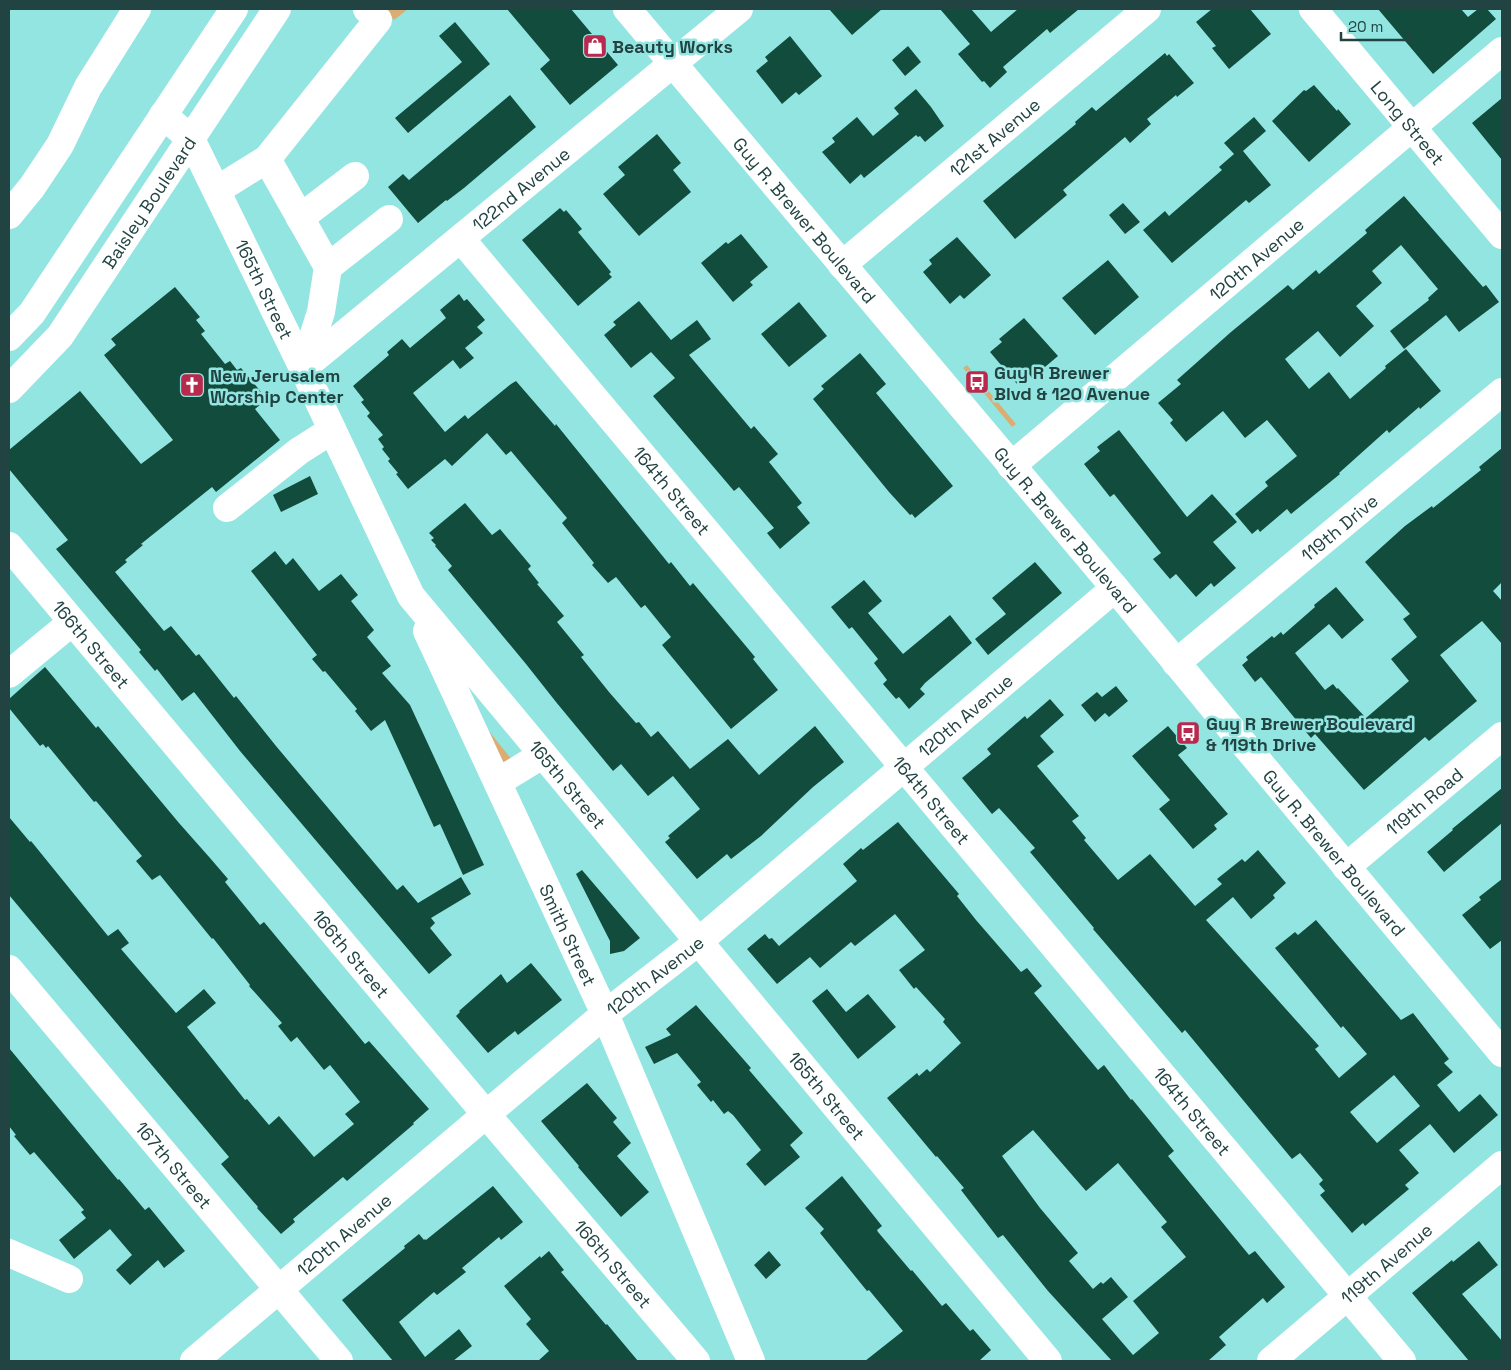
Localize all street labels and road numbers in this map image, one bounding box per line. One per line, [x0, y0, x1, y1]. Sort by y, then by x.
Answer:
street label: Long Street [1366, 76, 1450, 169]
street label: 121st Avenue [944, 92, 1045, 182]
street label: Baisley Boulevard [97, 132, 201, 273]
street label: Guy R. Brewer Boulevard [728, 132, 881, 308]
street label: 122nd Avenue [467, 142, 574, 236]
street label: 120th Avenue [1204, 212, 1308, 305]
street label: 165th Street [230, 235, 299, 343]
street label: 164th Street [628, 441, 716, 539]
street label: Guy R. Brewer Boulevard [989, 442, 1142, 618]
street label: 119th Drive [1296, 489, 1382, 566]
street label: 166th Street [48, 595, 135, 693]
street label: 120th Avenue [913, 668, 1017, 762]
street label: 165th Street [524, 735, 611, 833]
street label: 164th Street [888, 751, 975, 849]
street label: 119th Road [1381, 762, 1468, 841]
street label: Guy R. Brewer Boulevard [1258, 764, 1411, 941]
street label: Smith Street [535, 880, 602, 989]
street label: 166th Street [307, 905, 395, 1002]
street label: 120th Avenue [601, 930, 708, 1020]
street label: 165th Street [783, 1046, 870, 1144]
street label: 164th Street [1149, 1062, 1236, 1160]
street label: 167th Street [130, 1116, 217, 1213]
street label: 120th Avenue [292, 1188, 396, 1281]
street label: 166th Street [569, 1215, 657, 1312]
street label: 119th Avenue [1335, 1218, 1437, 1309]

